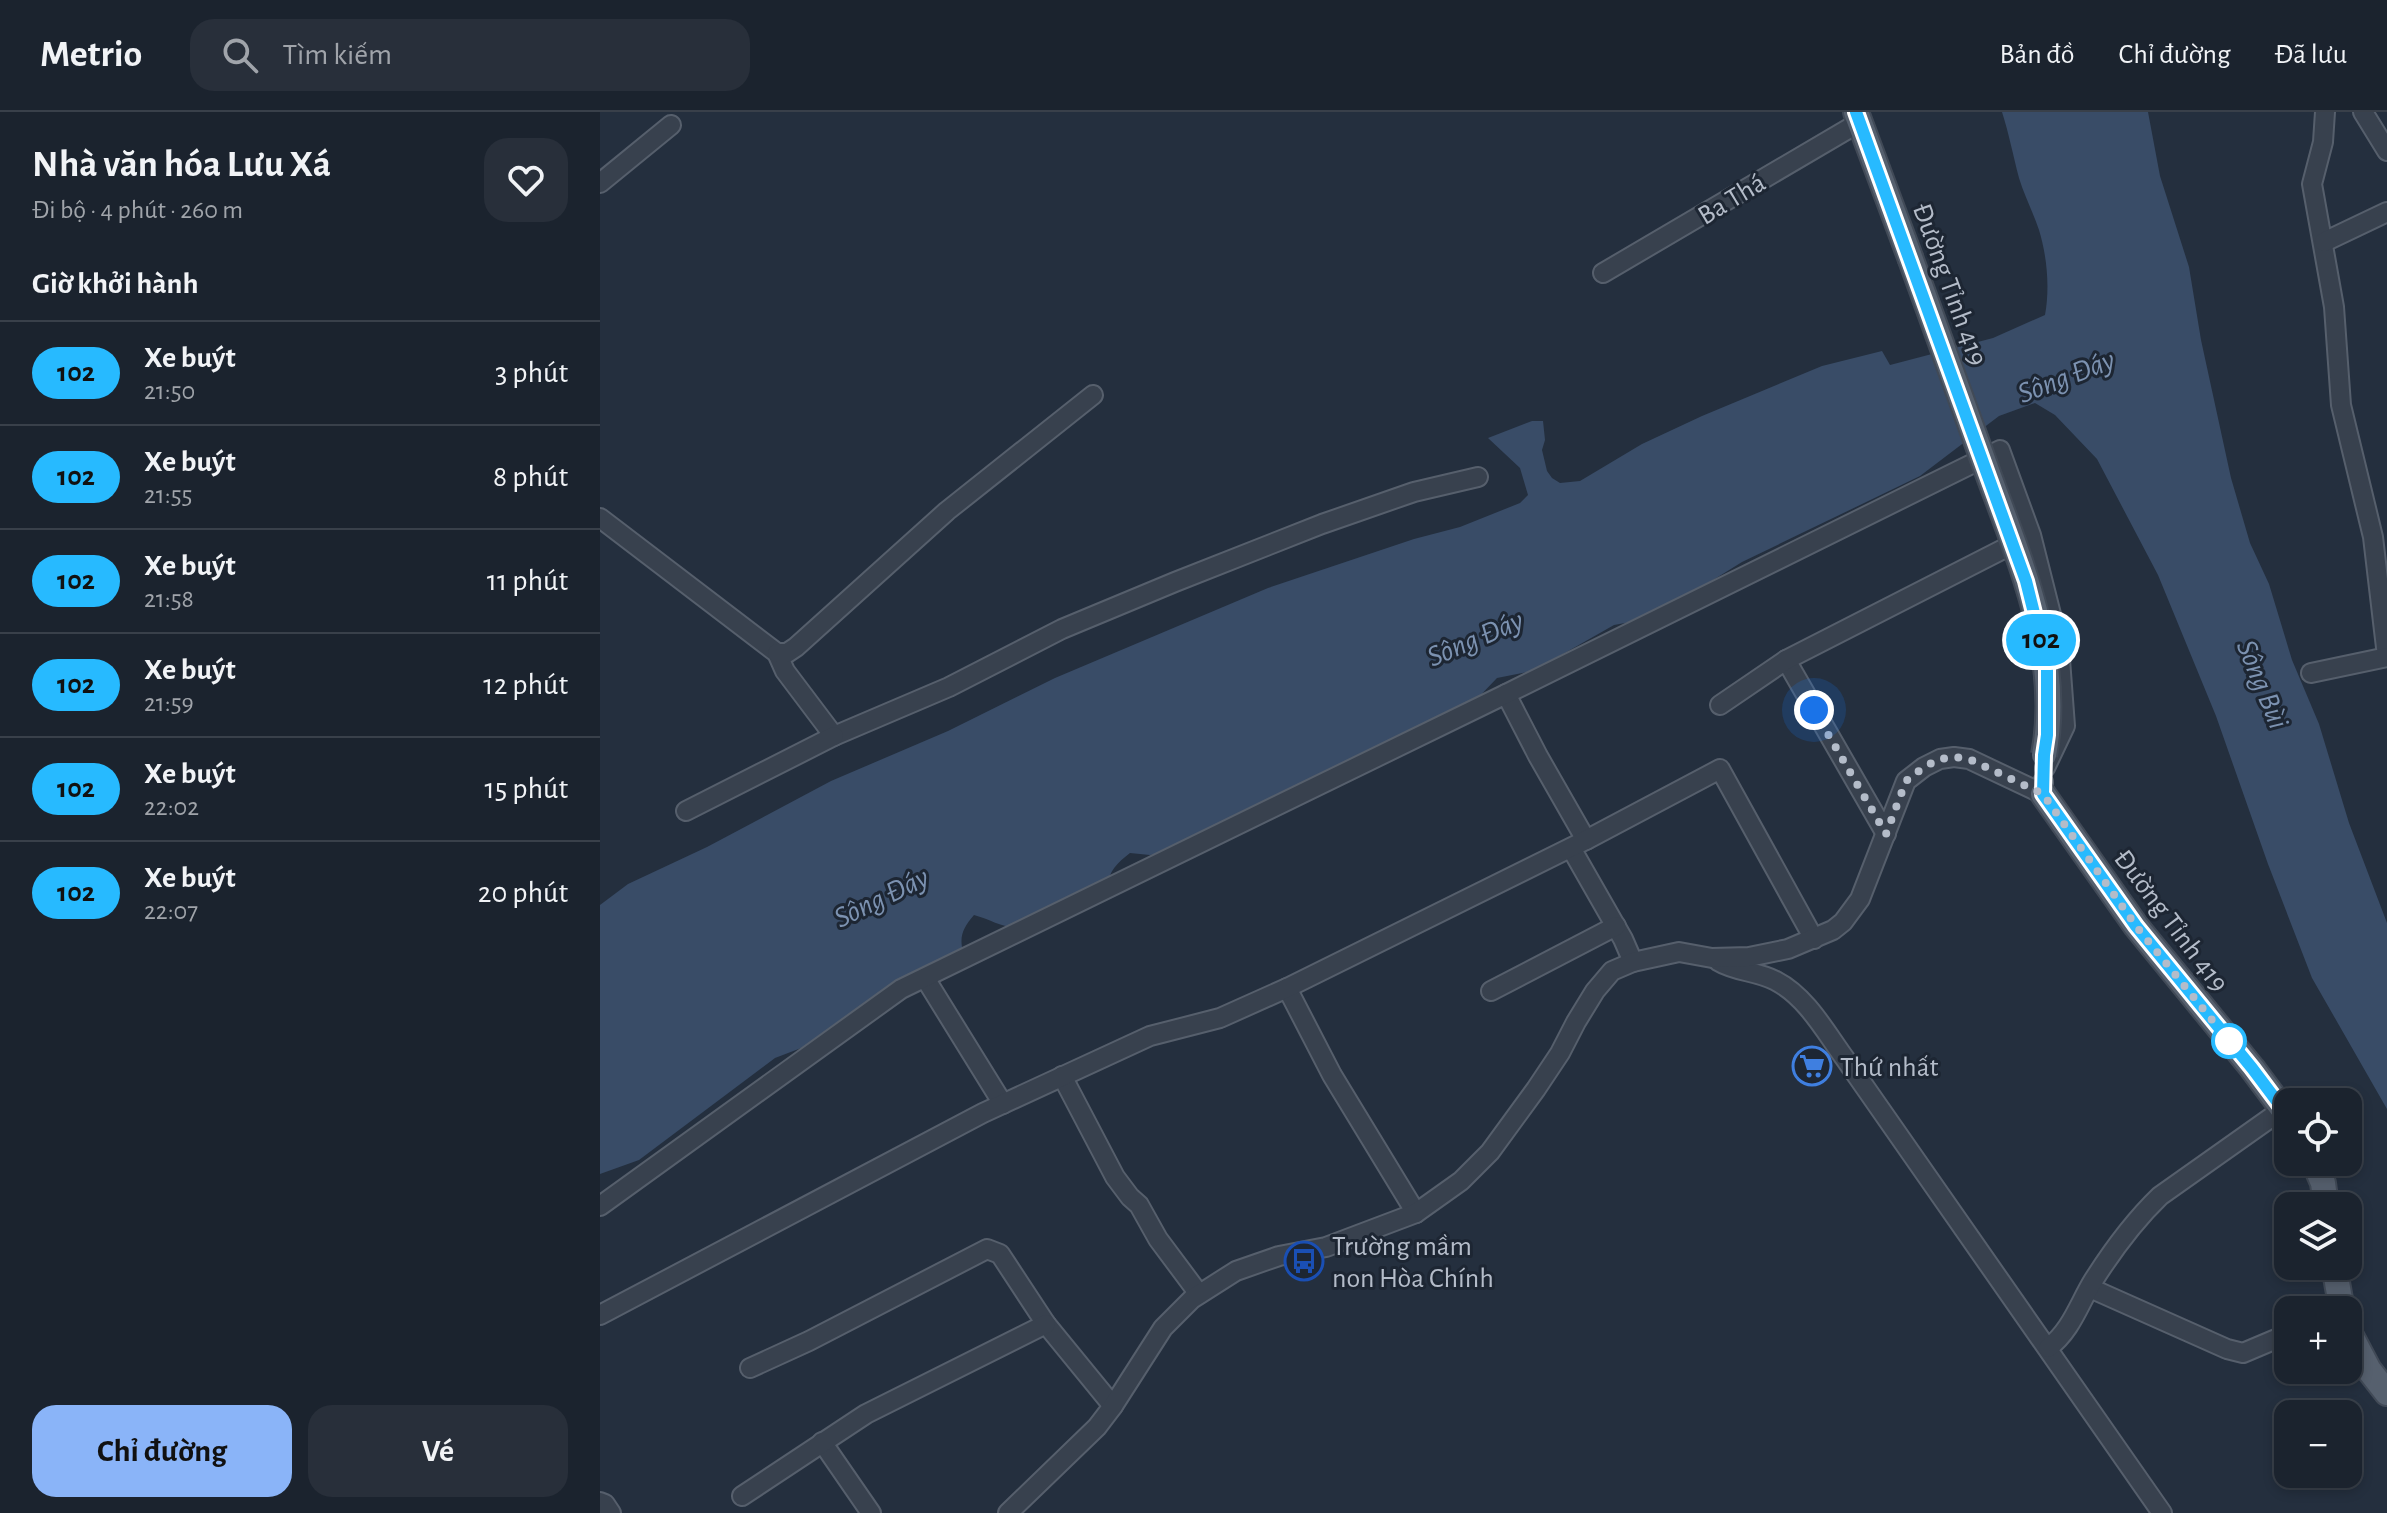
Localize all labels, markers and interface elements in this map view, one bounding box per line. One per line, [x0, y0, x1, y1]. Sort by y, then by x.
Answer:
search box [190, 19, 750, 91]
icon: search [218, 33, 262, 77]
text: Metrio [40, 36, 142, 74]
text: Tìm kiếm [282, 40, 392, 70]
text: Bản đồ [2000, 41, 2075, 69]
text: Chỉ đường [2119, 41, 2231, 69]
text: Đã lưu [2275, 41, 2347, 69]
button: heart [484, 138, 568, 222]
text: Nhà văn hóa Lưu Xá [32, 146, 331, 184]
street label: Ba Thá [1693, 169, 1771, 231]
text: Đi bộ · 4 phút · 260 m [32, 197, 243, 223]
street label: Đường Tỉnh 419 [1907, 200, 1991, 370]
text: Giờ khởi hành [32, 269, 198, 299]
text: Xe buýt [144, 343, 236, 373]
water label: Sông Đáy [2014, 345, 2120, 409]
text: 3 phút [495, 358, 568, 388]
text: 102 [57, 359, 95, 387]
text: 21:50 [144, 378, 195, 404]
text: Xe buýt [144, 447, 236, 477]
text: 8 phút [493, 462, 568, 492]
text: 102 [57, 463, 95, 491]
text: 21:55 [144, 482, 192, 508]
text: Xe buýt [144, 551, 236, 581]
text: 11 phút [487, 566, 568, 596]
text: 102 [57, 567, 95, 595]
text: 21:58 [144, 586, 194, 612]
water label: Sông Đáy [1423, 605, 1528, 672]
line badge: 102 [1995, 614, 2087, 666]
text: 102 [2022, 626, 2060, 654]
water label: Sông Bùi [2231, 636, 2293, 733]
text: Xe buýt [144, 655, 236, 685]
text: 12 phút [483, 670, 568, 700]
text: 102 [57, 671, 95, 699]
text: 21:59 [144, 690, 194, 716]
your location [1794, 690, 1834, 730]
text: Xe buýt [144, 759, 236, 789]
text: 15 phút [484, 774, 568, 804]
text: 102 [57, 775, 95, 803]
text: 22:02 [144, 794, 199, 820]
street label: Đường Tỉnh 419 [2108, 845, 2233, 998]
water label: Sông Đáy [829, 862, 934, 934]
text: Xe buýt [144, 863, 236, 893]
text: 20 phút [478, 878, 568, 908]
text: 102 [57, 879, 95, 907]
text: 22:07 [144, 898, 198, 924]
unlabelled marker [2212, 1024, 2246, 1058]
supermarket icon: Thứ nhất [1791, 1045, 1833, 1087]
place label: Thứ nhất [1840, 1054, 1939, 1082]
map controls [2274, 1088, 2362, 1488]
button: locate [2274, 1088, 2362, 1176]
button: layers [2274, 1192, 2362, 1280]
place label: Trường mầm non Hòa Chính [1332, 1233, 1494, 1293]
bus stop icon: Trường mầm non Hòa Chính [1283, 1240, 1325, 1282]
button: + [2274, 1296, 2362, 1384]
button: − [2274, 1400, 2362, 1488]
button: Chỉ đường [32, 1405, 292, 1497]
button: Vé [308, 1405, 568, 1497]

